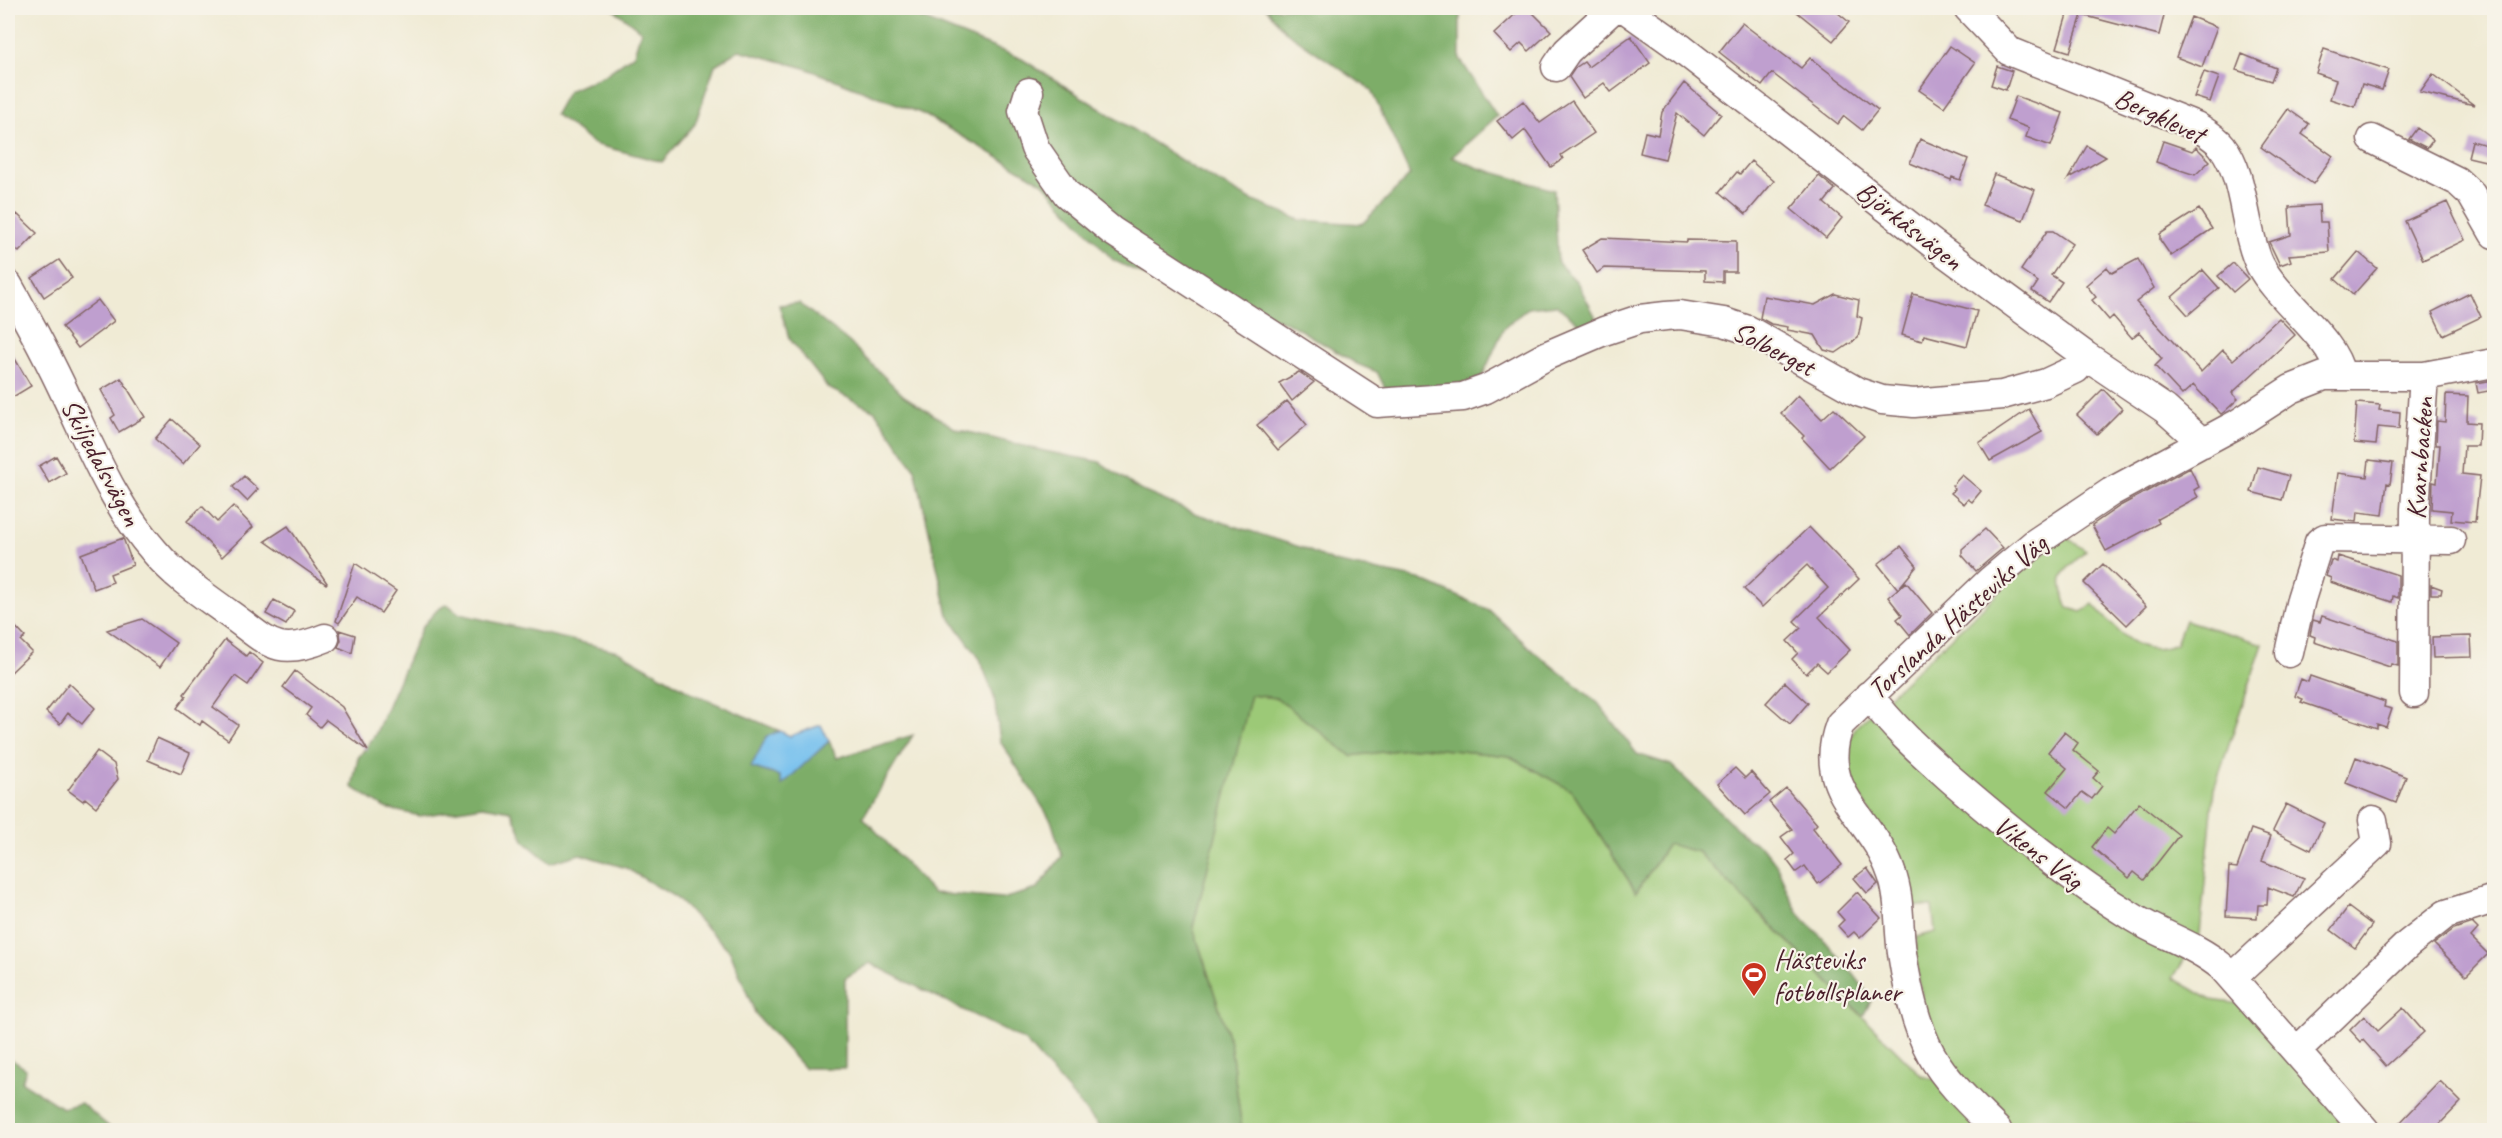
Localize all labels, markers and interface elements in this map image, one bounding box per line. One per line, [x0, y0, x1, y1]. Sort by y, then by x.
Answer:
street label: Bergklevet [2109, 79, 2214, 153]
street label: Björkåsvägen [1849, 173, 1970, 278]
street label: Solberget [1727, 313, 1823, 385]
street label: Skiljedalsvägen [53, 393, 150, 532]
street label: Kvarnbacken [2398, 394, 2441, 520]
street label: Torslanda Hästeviks Väg [1860, 526, 2055, 706]
street label: Vikens Väg [1987, 807, 2091, 898]
place label: Hästeviks fotbollsplaner [1774, 942, 1904, 1009]
sports icon: Hästeviks fotbollsplaner [1739, 960, 1769, 998]

